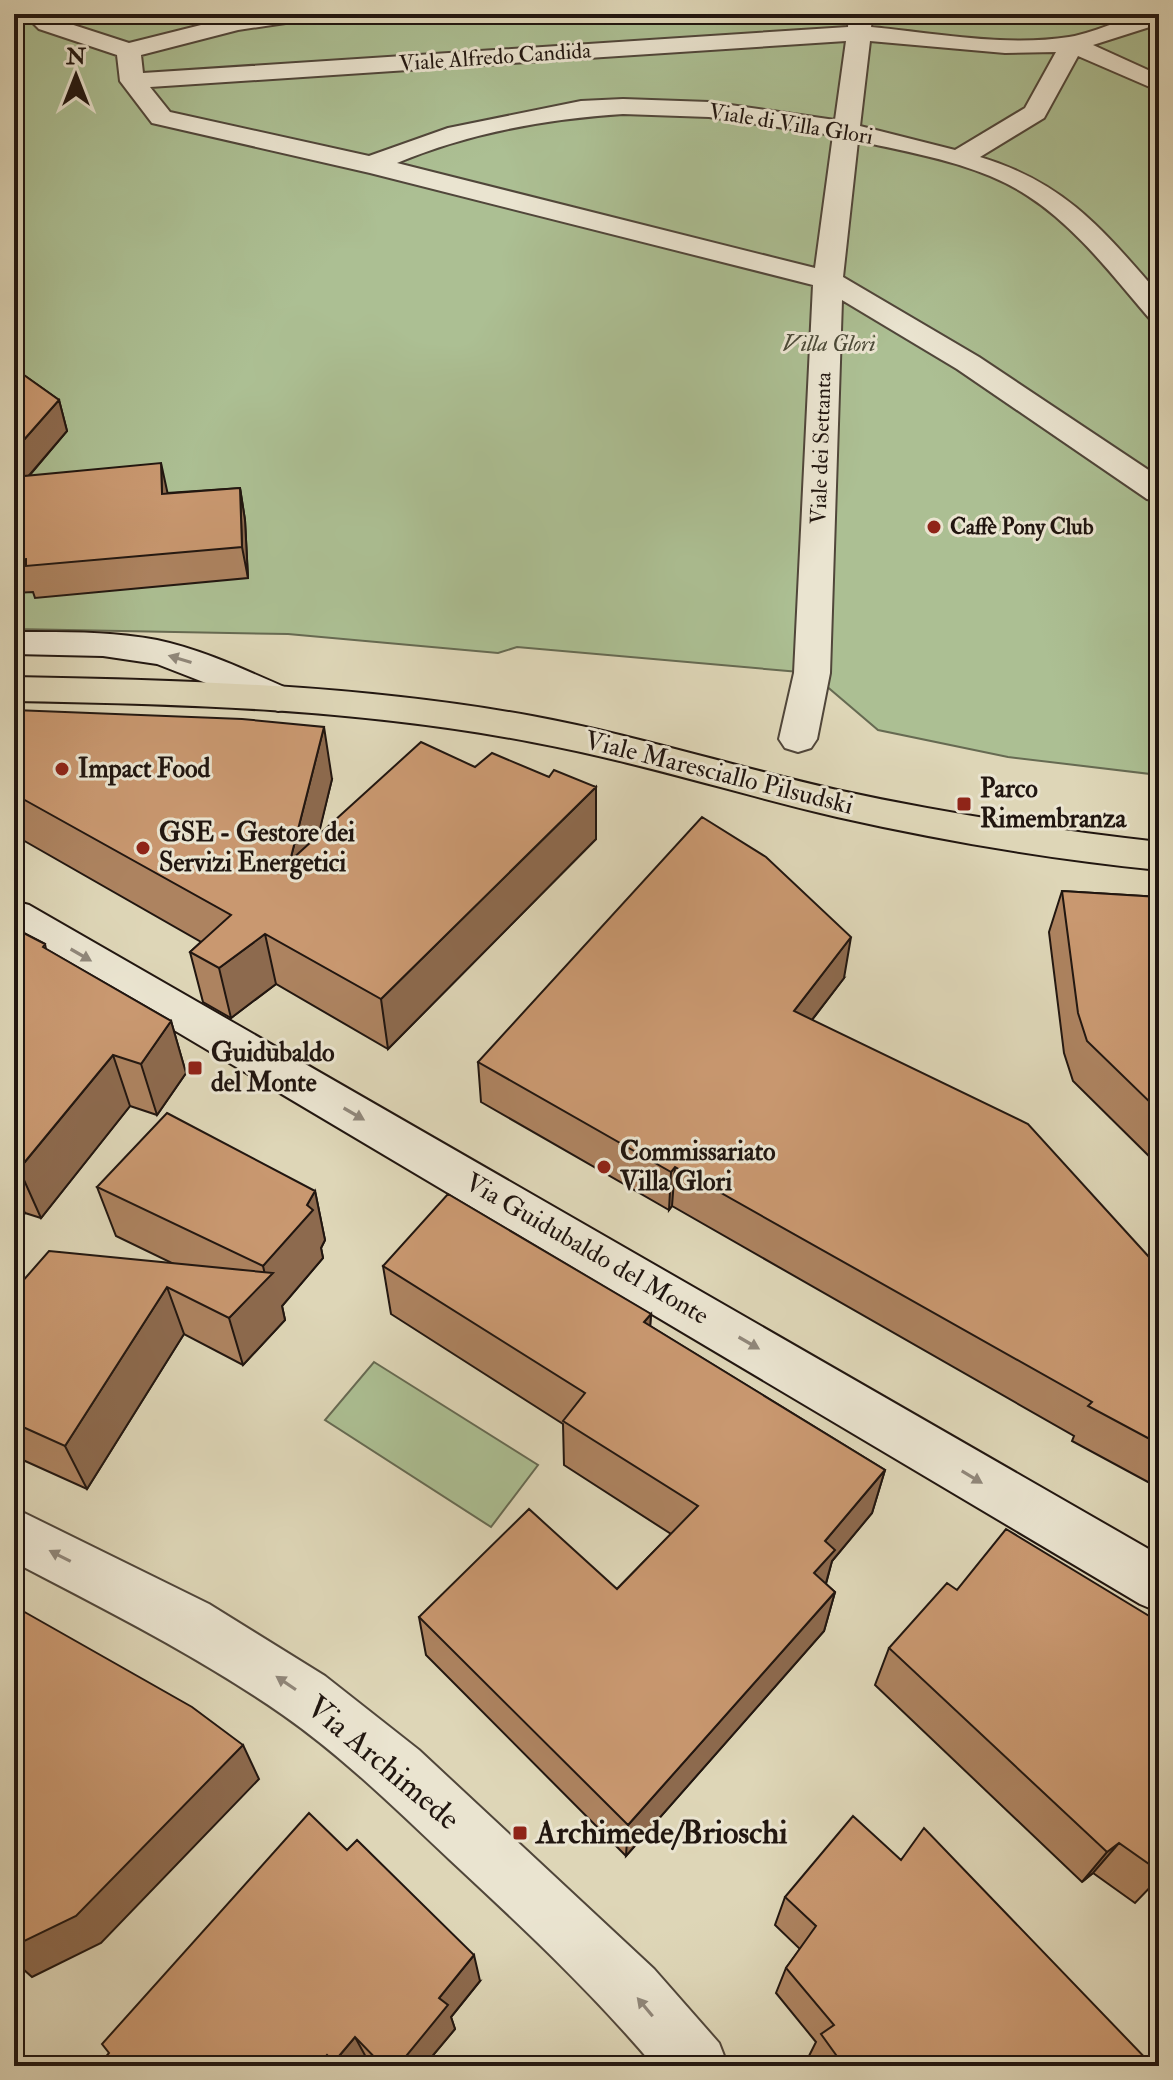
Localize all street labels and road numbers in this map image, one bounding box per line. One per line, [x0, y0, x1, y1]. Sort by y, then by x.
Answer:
street label: Viale Alfredo Candida [398, 36, 593, 78]
street label: Viale di Villa Glori [707, 97, 875, 151]
street label: Viale dei Settanta [804, 370, 838, 525]
street label: Viale Maresciallo Pilsudski [582, 724, 857, 822]
street label: Via Guidubaldo del Monte [460, 1166, 715, 1332]
street label: Via Archimede [298, 1687, 468, 1839]

